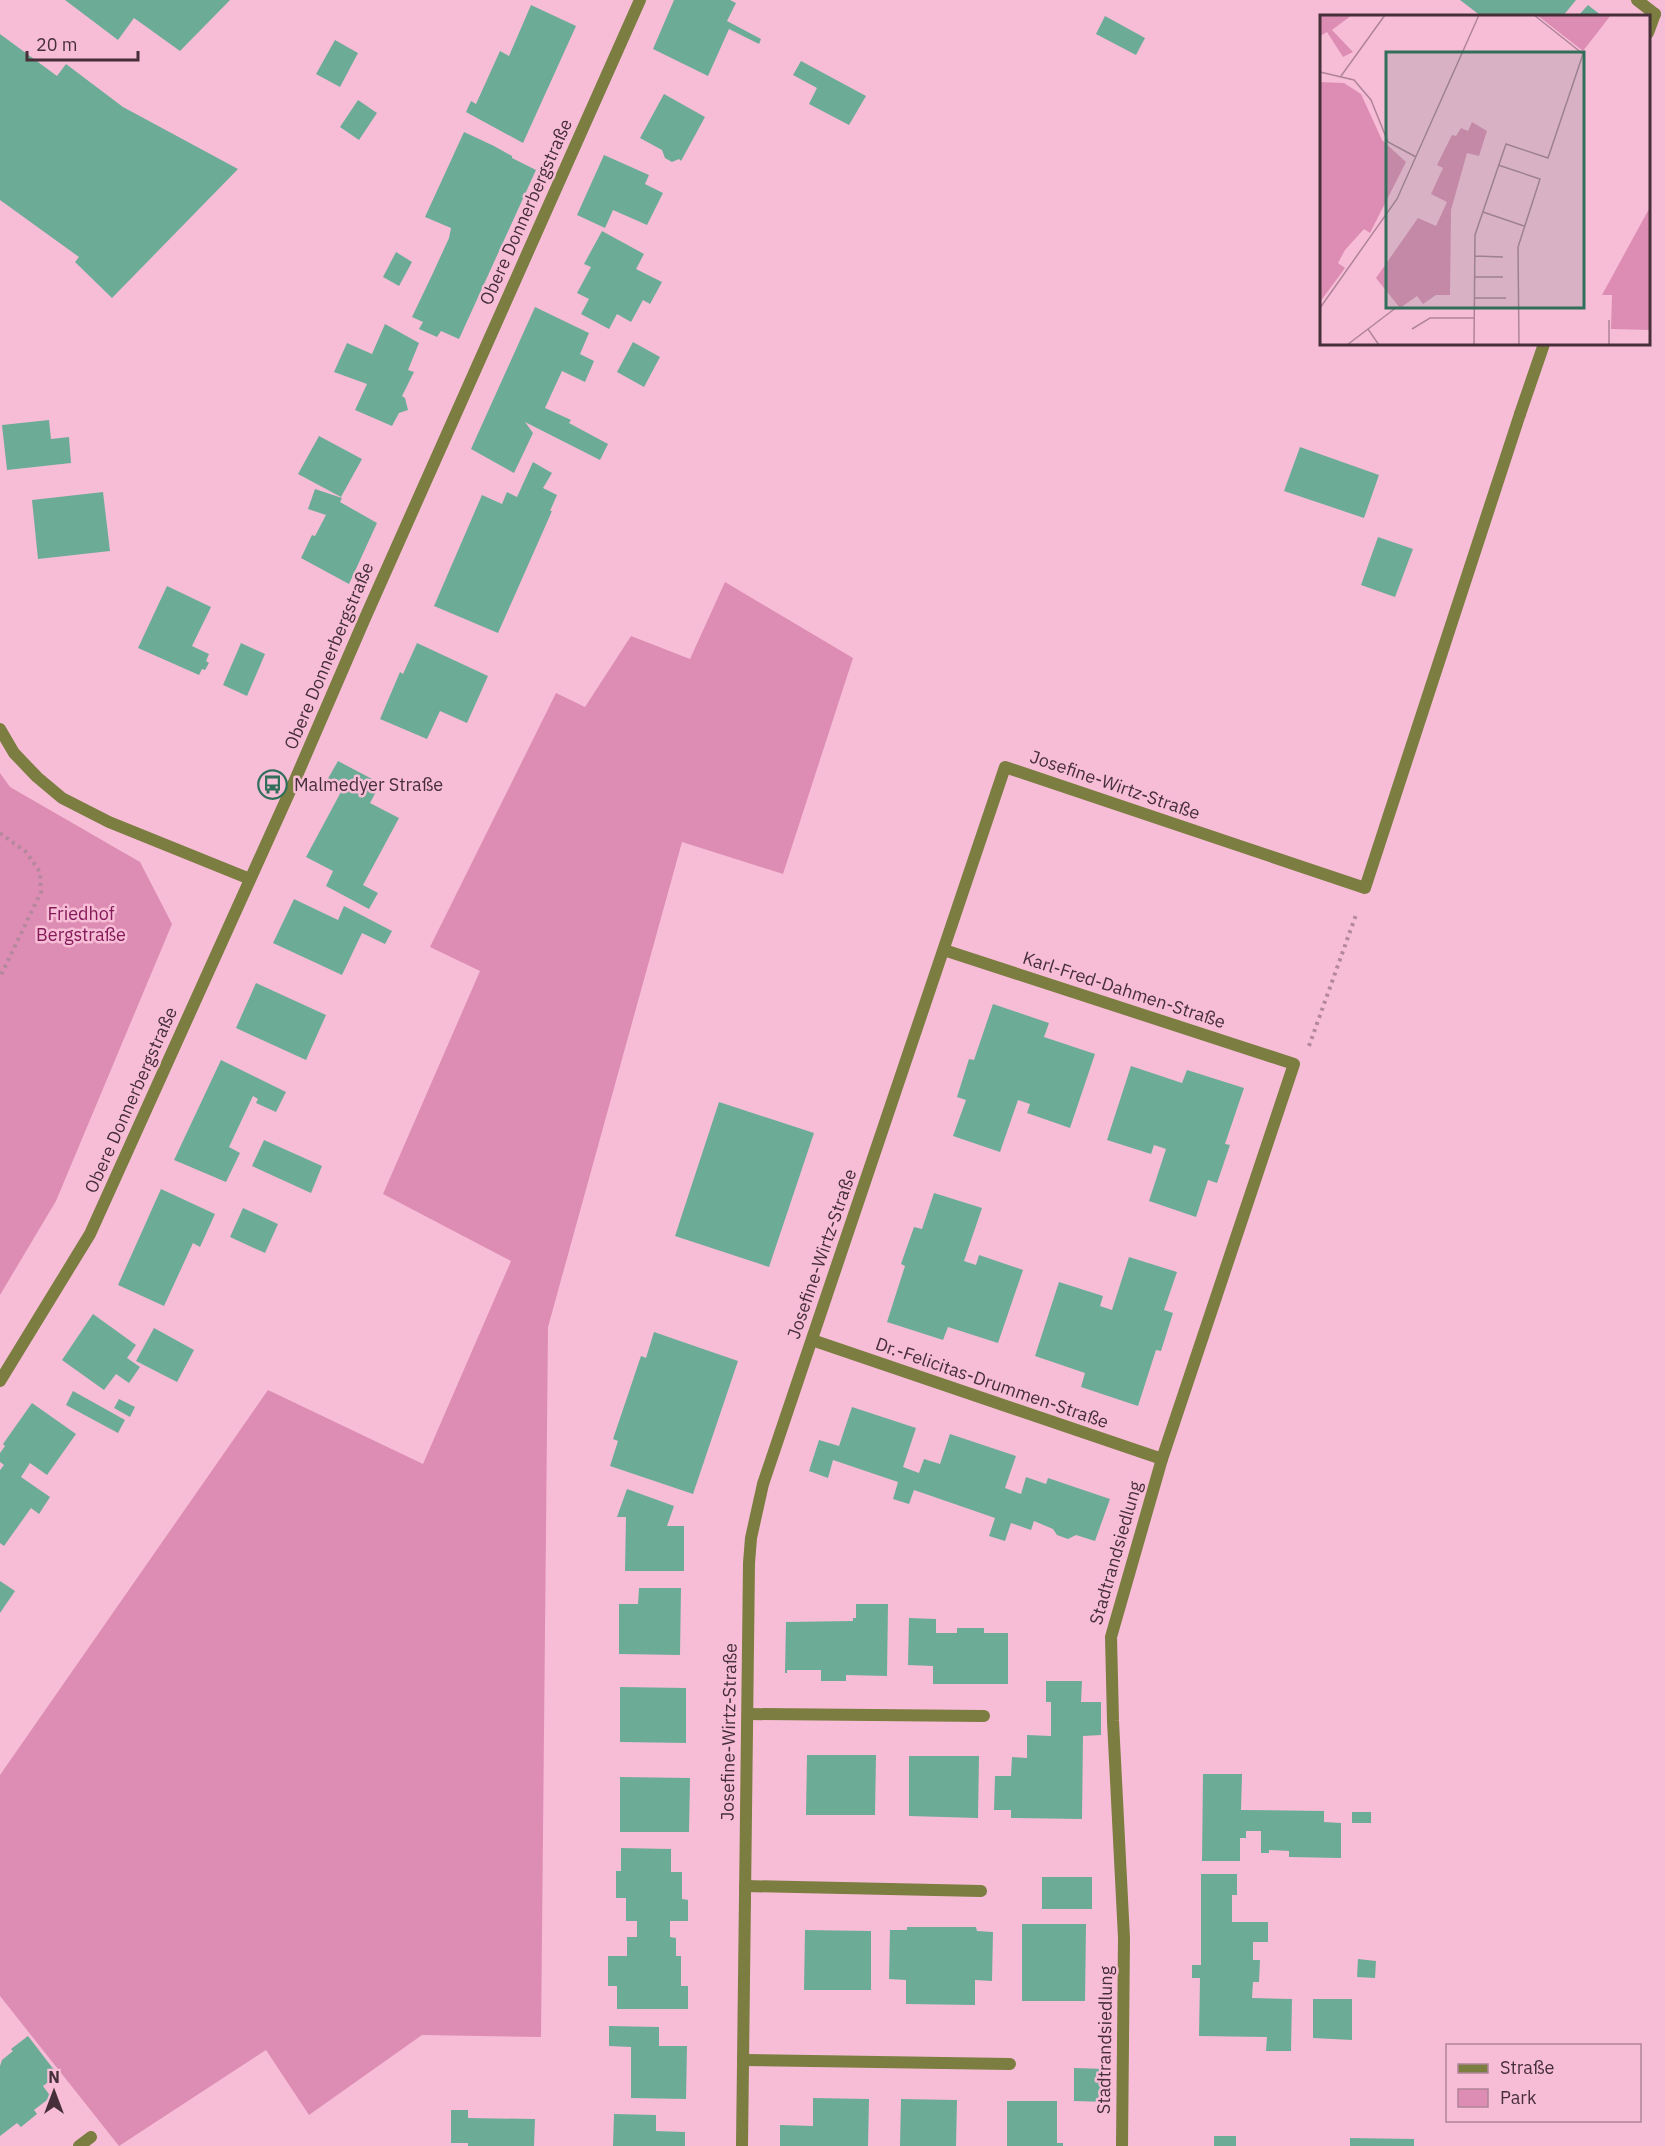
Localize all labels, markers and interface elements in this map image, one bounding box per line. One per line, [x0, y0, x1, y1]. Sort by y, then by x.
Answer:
inset map [1320, 15, 1650, 345]
scale bar [27, 24, 138, 62]
text: 20 m [36, 33, 78, 56]
street label: Obere Donnerbergstraße [474, 115, 577, 308]
street label: Obere Donnerbergstraße [279, 559, 379, 753]
street label: Josefine-Wirtz-Straße [1027, 745, 1203, 824]
bus stop icon: Malmedyer Straße [257, 769, 289, 801]
place label: Malmedyer Straße [294, 773, 443, 796]
park label: Friedhof Bergstraße [36, 902, 126, 946]
street label: Karl-Fred-Dahmen-Straße [1020, 946, 1229, 1033]
street label: Obere Donnerbergstraße [79, 1003, 182, 1196]
street label: Josefine-Wirtz-Straße [782, 1166, 861, 1342]
street label: Dr.-Felicitas-Drummen-Straße [873, 1332, 1112, 1433]
street label: Stadtrandsiedlung [1084, 1478, 1147, 1627]
street label: Josefine-Wirtz-Straße [715, 1643, 742, 1821]
street label: Stadtrandsiedlung [1092, 1965, 1117, 2114]
legend [1446, 2044, 1641, 2122]
text: Straße [1500, 2056, 1554, 2079]
north arrow [24, 2062, 84, 2122]
text: N [48, 2067, 60, 2087]
text: Park [1500, 2086, 1537, 2109]

